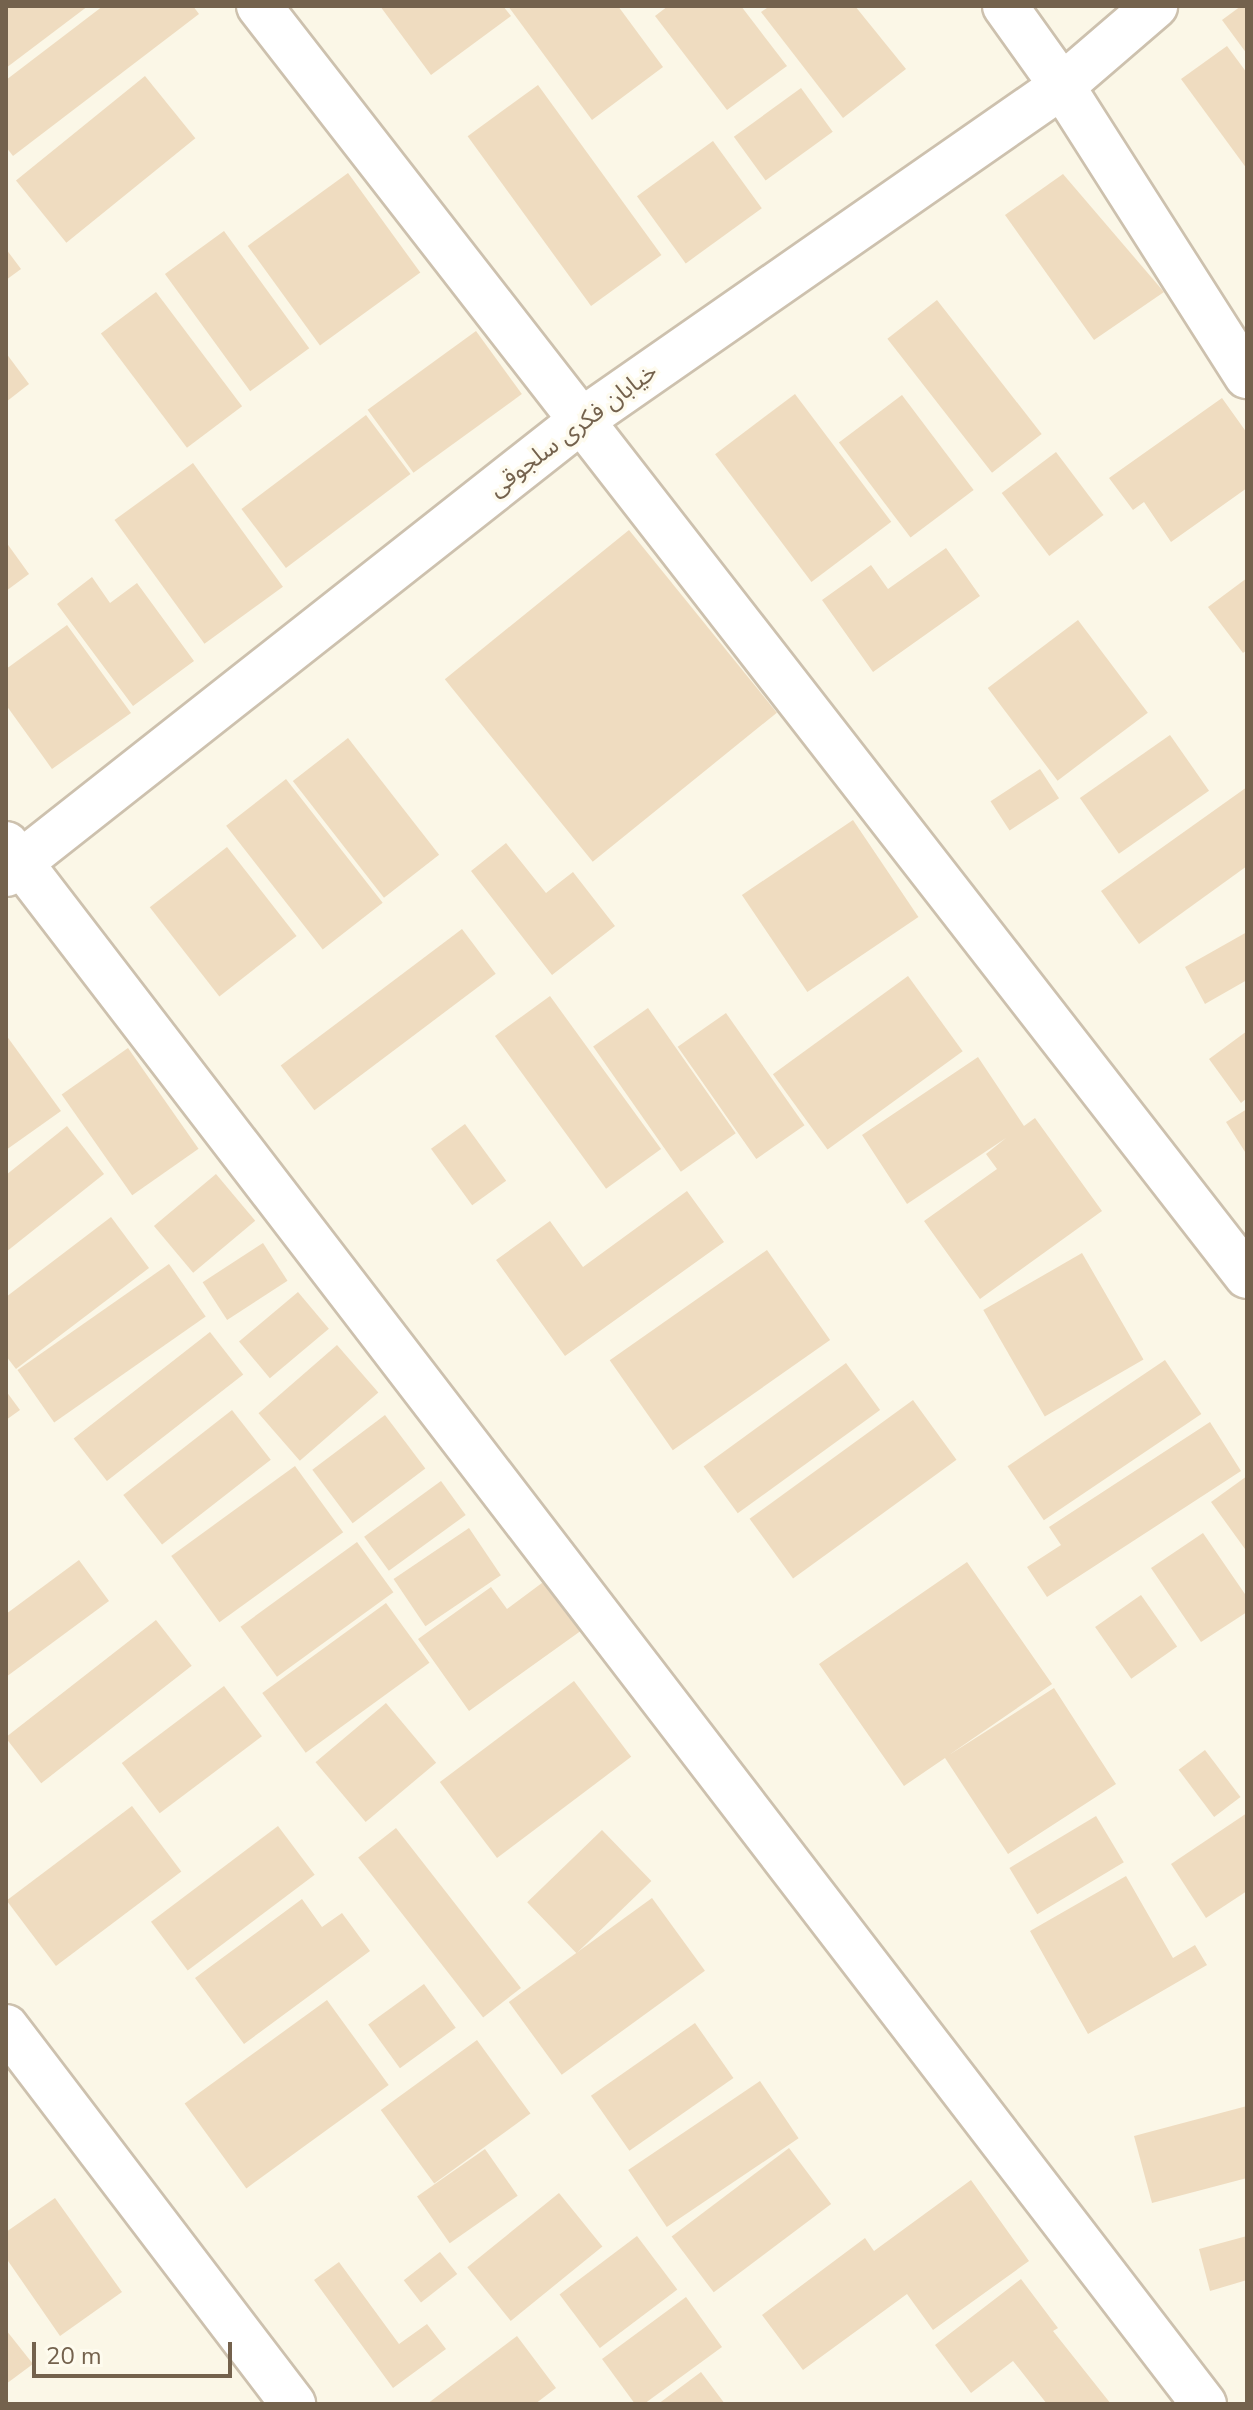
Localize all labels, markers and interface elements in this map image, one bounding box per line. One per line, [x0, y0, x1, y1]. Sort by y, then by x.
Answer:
street label: خیابان فکری سلجوقی [483, 357, 663, 503]
scale bar [36, 2326, 236, 2376]
text: 20 m [46, 2340, 102, 2372]

